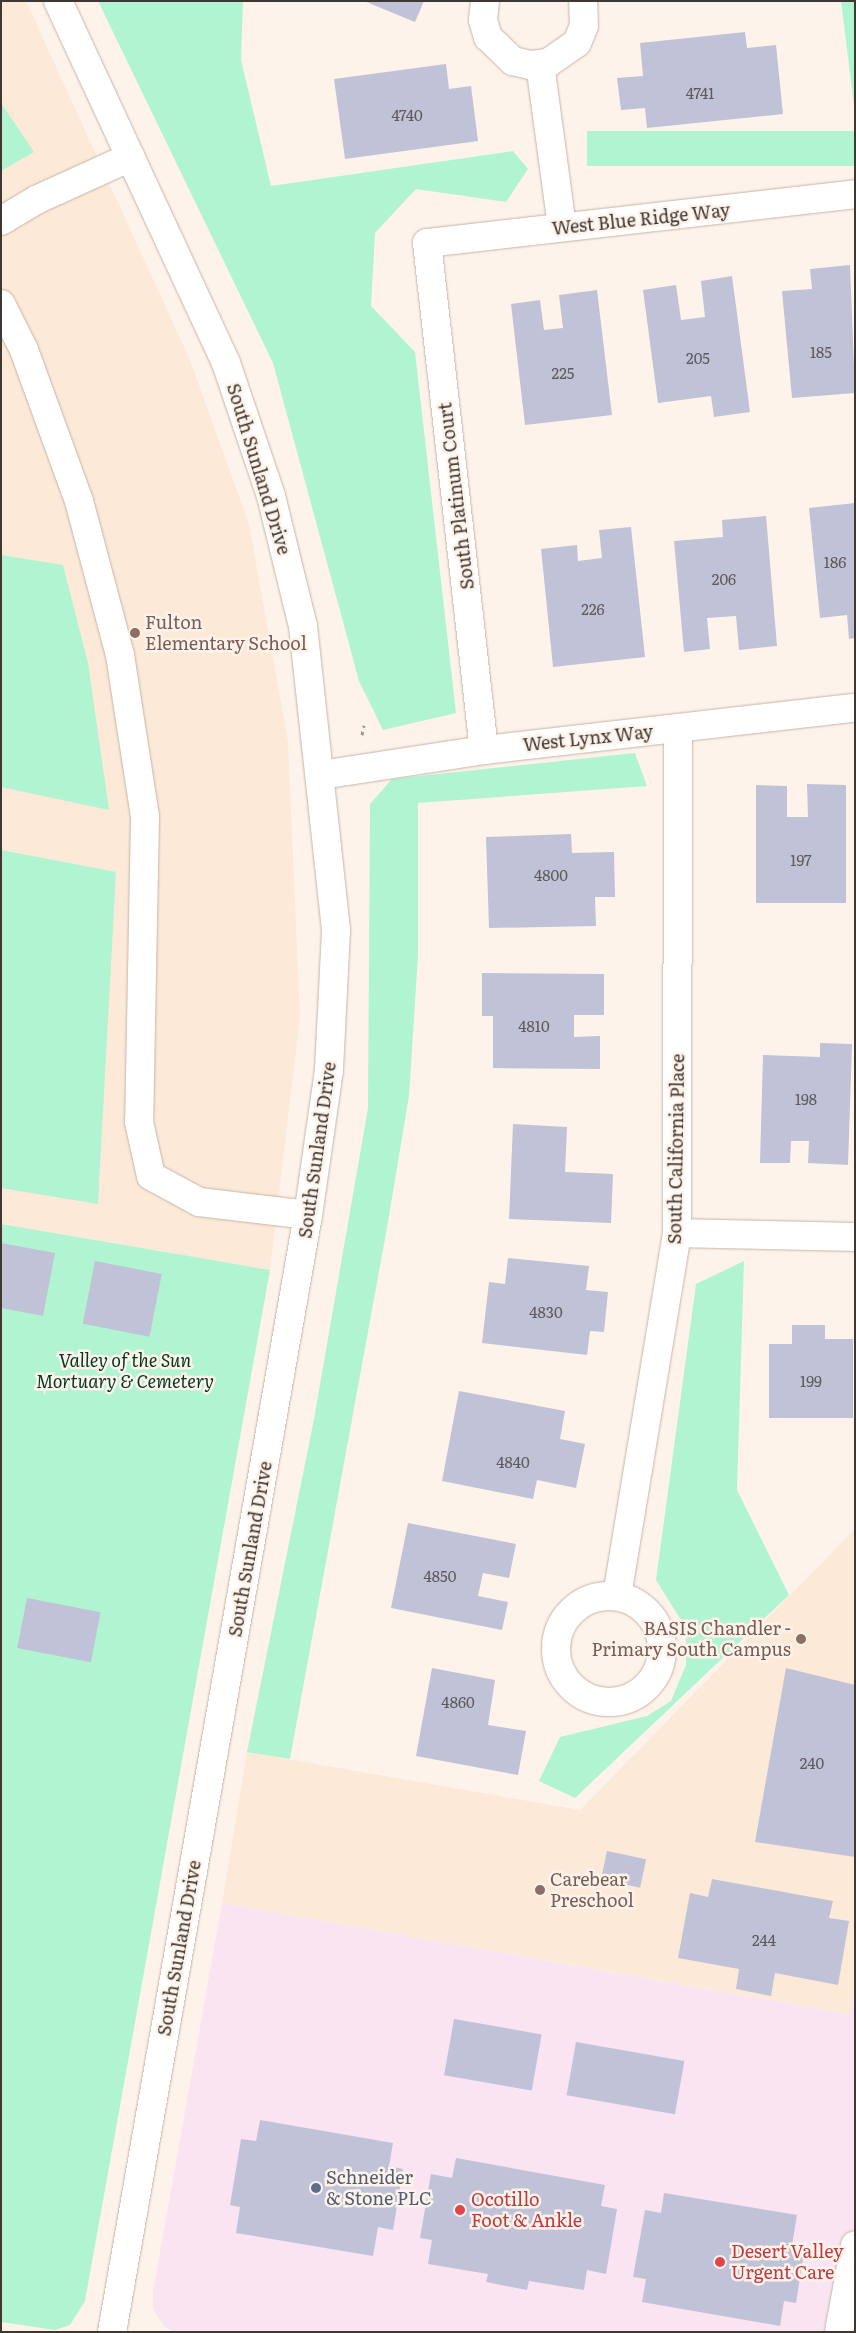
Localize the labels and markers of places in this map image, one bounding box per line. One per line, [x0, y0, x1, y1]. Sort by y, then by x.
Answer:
place label: Fulton Elementary School [145, 612, 307, 654]
marker: Fulton Elementary School [129, 627, 141, 639]
place label: BASIS Chandler - Primary South Campus [592, 1618, 791, 1660]
marker: BASIS Chandler - Primary South Campus [795, 1633, 807, 1645]
place label: Carebear Preschool [550, 1869, 634, 1912]
marker: Carebear Preschool [534, 1884, 546, 1896]
place label: Schneider & Stone PLC [326, 2167, 432, 2210]
marker: Schneider & Stone PLC [310, 2182, 322, 2194]
place label: Ocotillo Foot & Ankle [471, 2189, 582, 2232]
marker: Ocotillo Foot & Ankle [453, 2203, 467, 2217]
place label: Desert Valley Urgent Care [731, 2241, 844, 2284]
marker: Desert Valley Urgent Care [713, 2255, 727, 2269]

